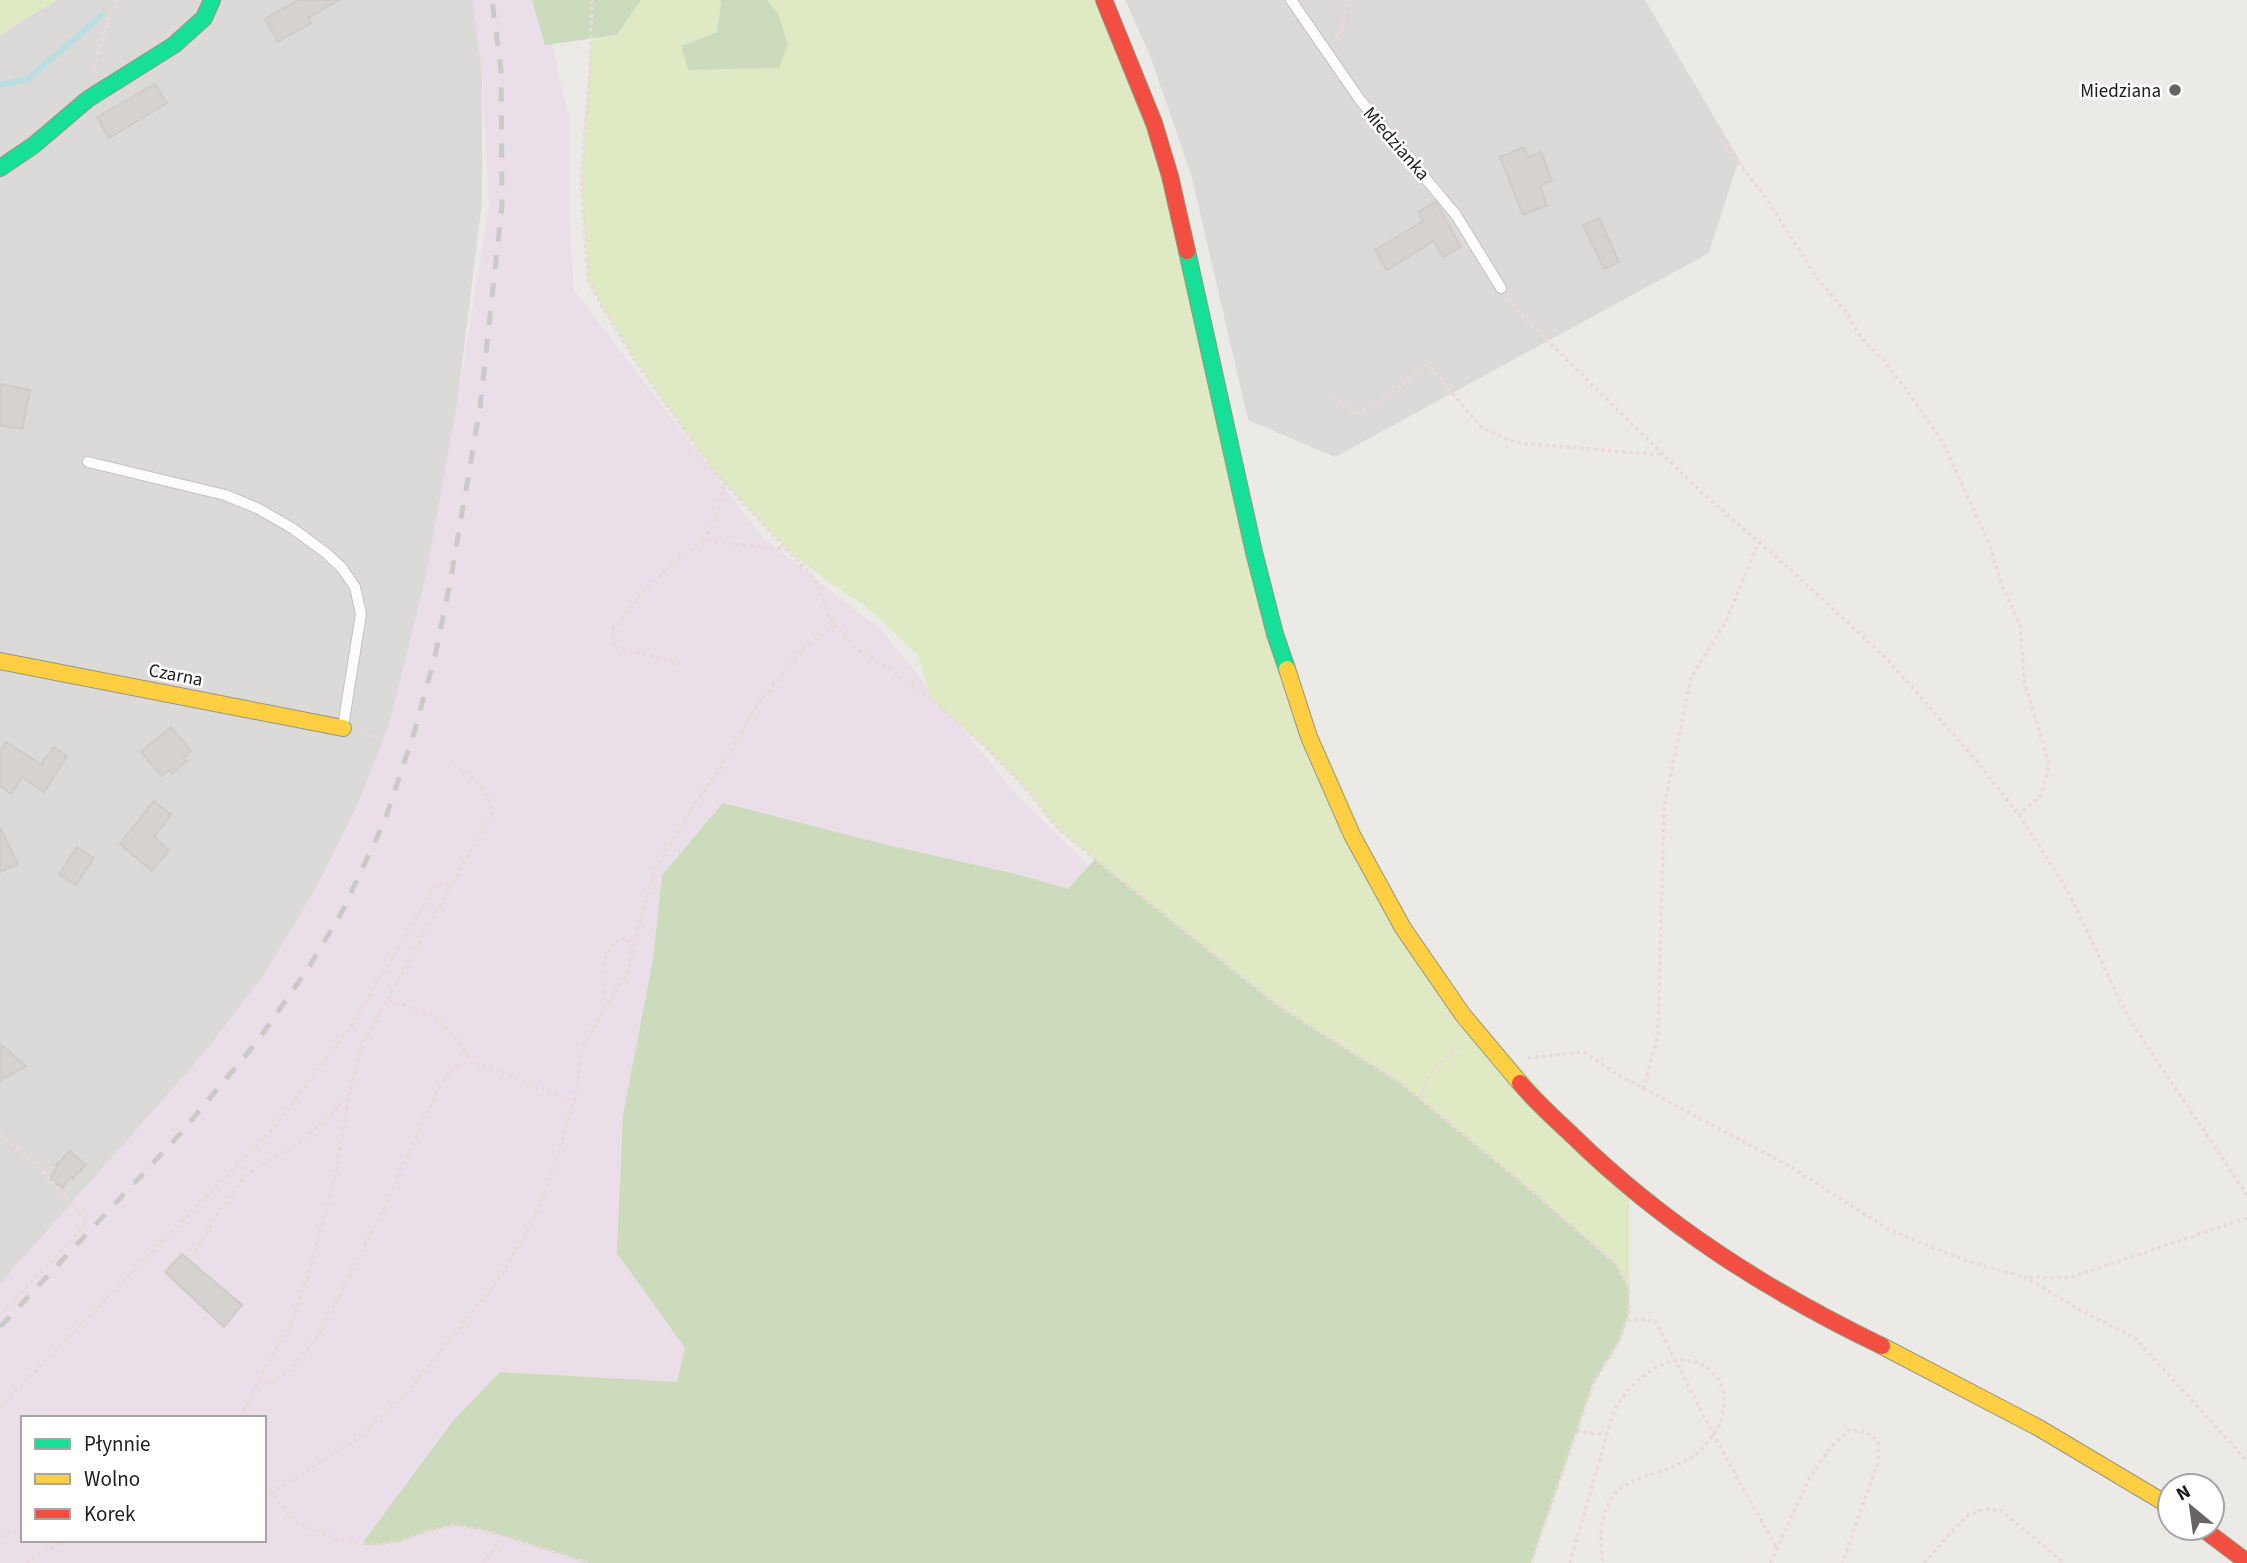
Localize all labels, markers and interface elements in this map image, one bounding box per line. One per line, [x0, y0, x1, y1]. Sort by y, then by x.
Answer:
place label: Miedziana [2080, 78, 2161, 105]
marker: Miedziana [2167, 82, 2183, 98]
street label: Miedzianka [1356, 101, 1436, 187]
street label: Czarna [146, 657, 205, 694]
legend [21, 1416, 266, 1542]
text: Płynnie [84, 1429, 151, 1459]
text: Wolno [84, 1464, 140, 1494]
north arrow [2156, 1472, 2226, 1542]
text: N [2171, 1479, 2196, 1508]
text: Korek [84, 1499, 136, 1529]

